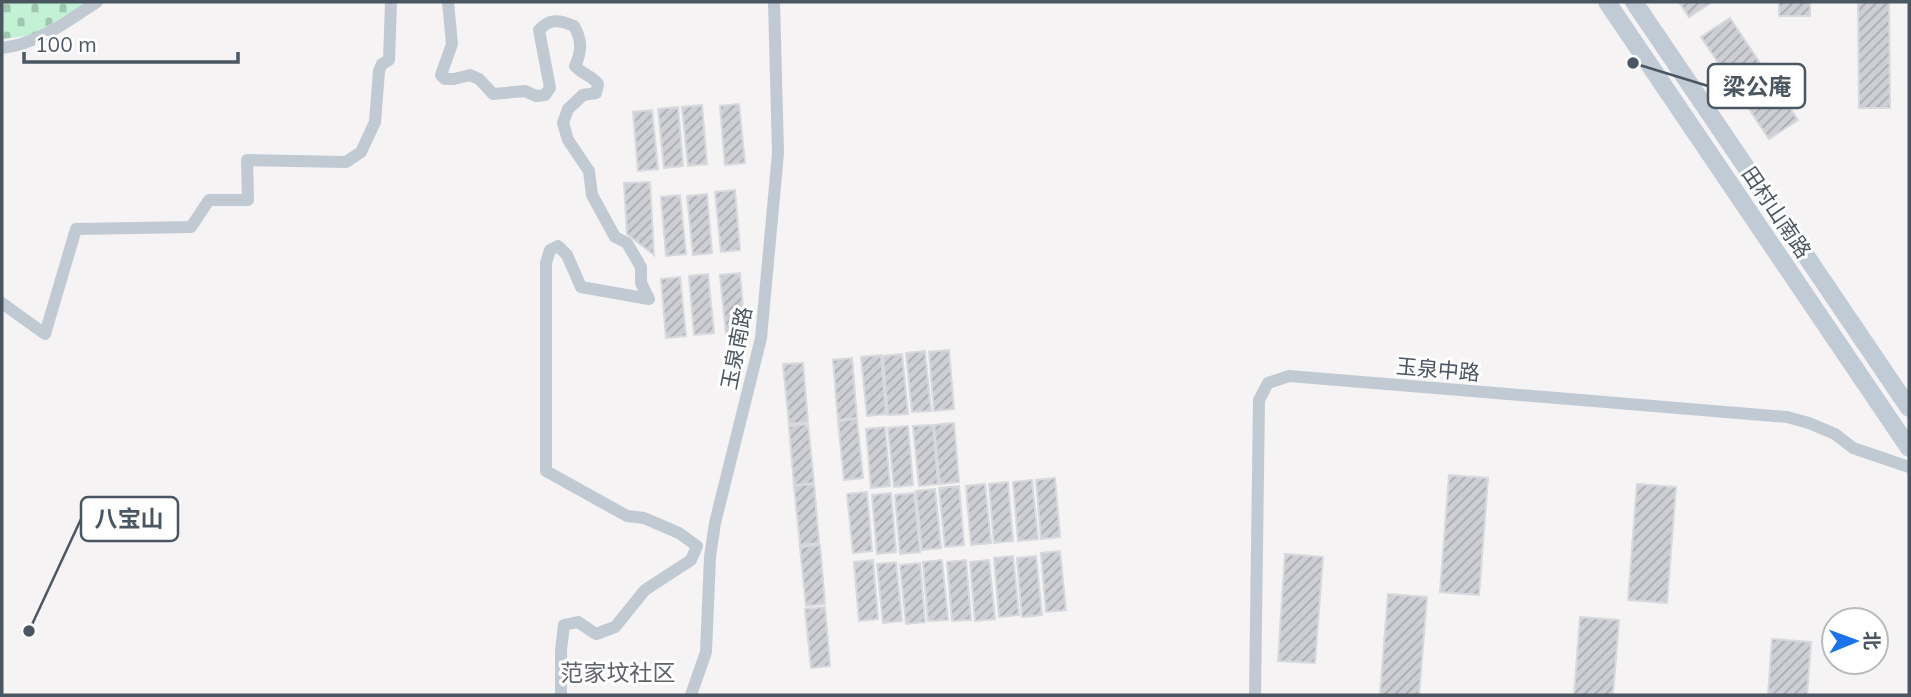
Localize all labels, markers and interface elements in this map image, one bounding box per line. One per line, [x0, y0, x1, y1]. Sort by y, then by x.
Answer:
scale bar [24, 21, 238, 65]
text: 100 m [35, 31, 97, 57]
callout: 梁公庵 [1708, 64, 1805, 108]
text: 梁公庵 [1723, 72, 1792, 101]
street label: 田村山南路 [1737, 161, 1817, 263]
street label: 玉泉南路 [715, 304, 757, 392]
street label: 玉泉中路 [1395, 352, 1481, 386]
callout: 八宝山 [81, 497, 178, 541]
text: 八宝山 [95, 504, 164, 533]
north arrow [1820, 606, 1890, 676]
text: 北 [1860, 631, 1884, 650]
district label: 范家坟社区 [561, 658, 676, 687]

